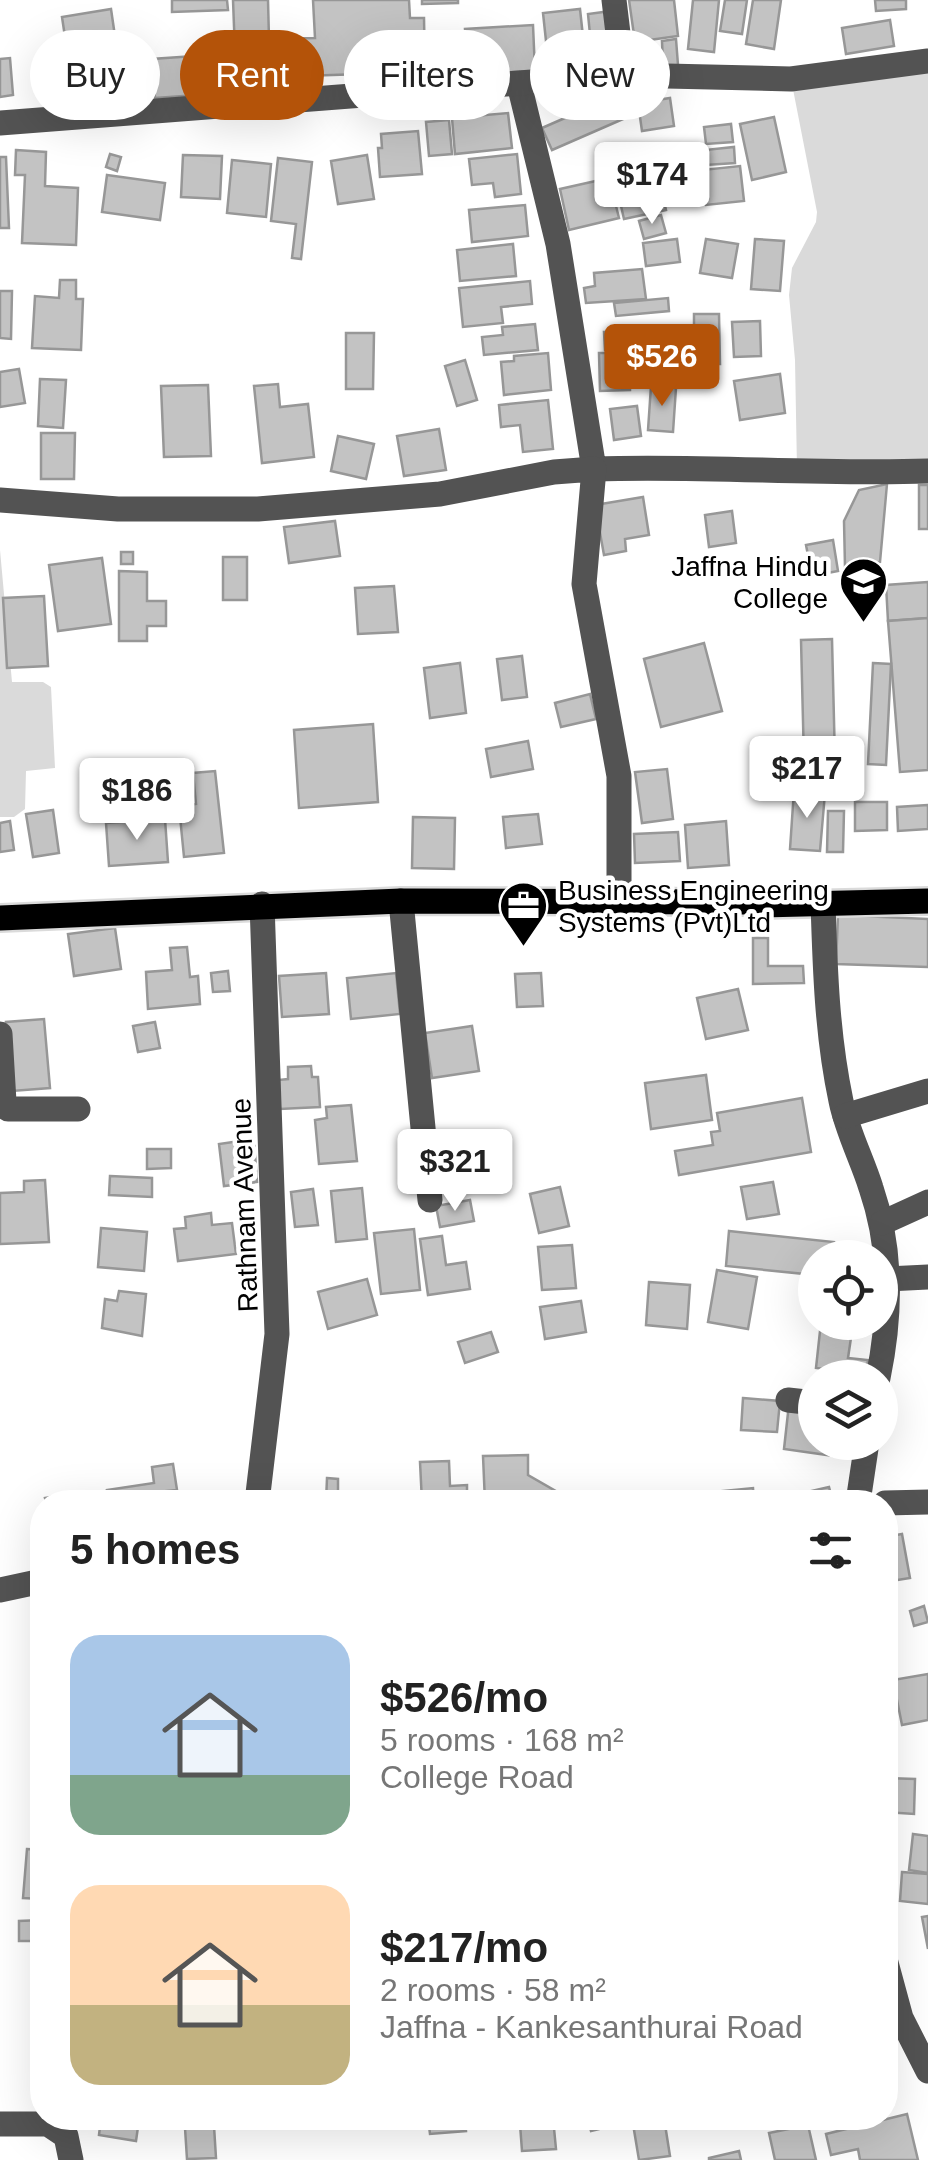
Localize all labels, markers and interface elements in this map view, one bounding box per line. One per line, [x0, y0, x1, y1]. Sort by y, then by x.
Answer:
chip: Buy [30, 30, 160, 120]
chip: Rent [180, 30, 324, 120]
chip: Filters [344, 30, 510, 120]
chip: New [530, 30, 670, 120]
pin: $174 [593, 142, 711, 227]
text: $174 [616, 156, 688, 192]
pin: $526 [603, 324, 721, 409]
text: $526 [626, 338, 698, 374]
place label: Jaffna Hindu College [671, 551, 828, 614]
school or university icon: Jaffna Hindu College [837, 556, 889, 624]
pin: $217 [748, 736, 866, 821]
text: $217 [771, 750, 843, 786]
pin: $186 [78, 758, 196, 843]
text: $186 [101, 772, 173, 808]
place label: Business Engineering Systems (Pvt)Ltd [558, 875, 829, 938]
office icon: Business Engineering Systems (Pvt)Ltd [497, 880, 549, 948]
street label: Rathnam Avenue [225, 1097, 264, 1313]
pin: $321 [396, 1129, 514, 1214]
text: $321 [419, 1143, 491, 1179]
map controls [798, 1240, 898, 1460]
button: locate [798, 1240, 898, 1340]
button: layers [798, 1360, 898, 1460]
icon: filters [803, 1523, 858, 1578]
text: 5 homes [70, 1526, 240, 1573]
text: $526/mo [380, 1674, 548, 1721]
icon: home [150, 1675, 270, 1795]
text: 5 rooms · 168 m² [380, 1722, 624, 1758]
text: College Road [380, 1759, 574, 1795]
text: $217/mo [380, 1924, 548, 1971]
icon: home [150, 1925, 270, 2045]
text: 2 rooms · 58 m² [380, 1972, 606, 2008]
text: Jaffna - Kankesanthurai Road [380, 2009, 803, 2045]

